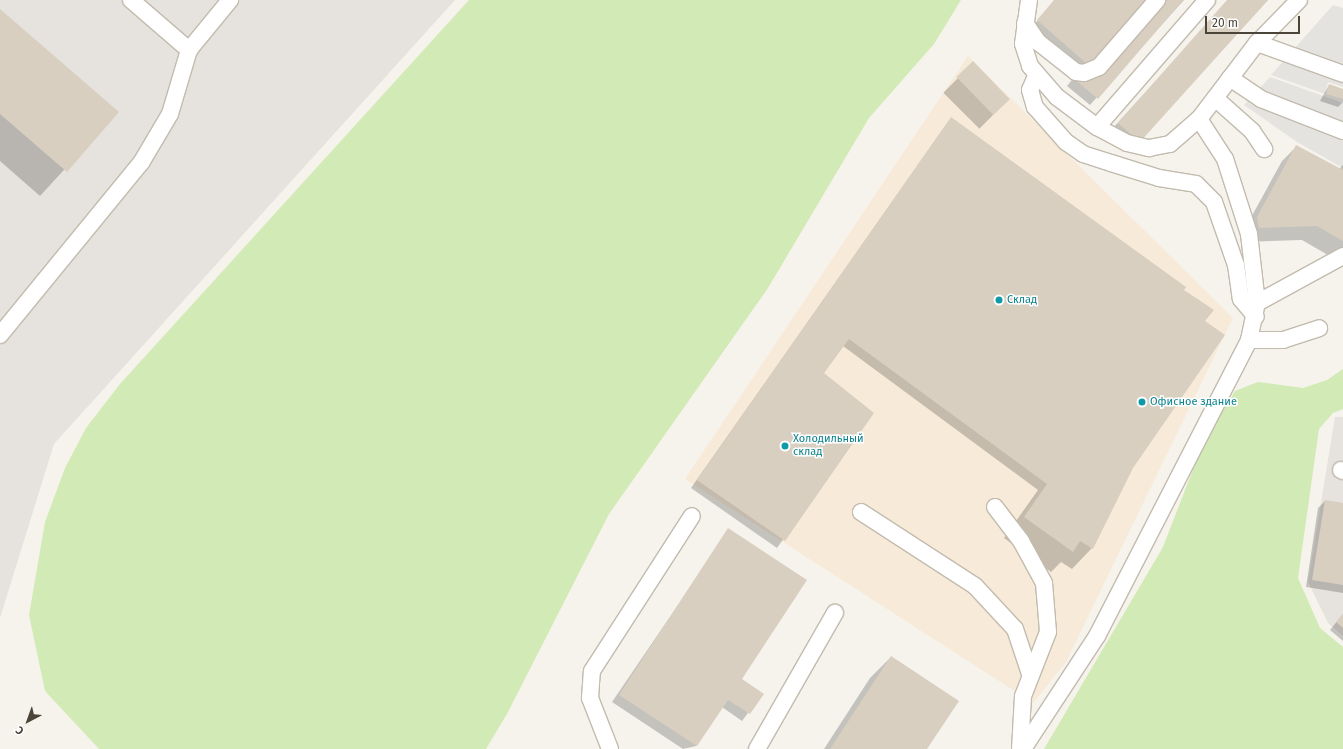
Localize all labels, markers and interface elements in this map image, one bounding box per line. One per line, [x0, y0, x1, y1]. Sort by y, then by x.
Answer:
scale bar [1207, 8, 1302, 34]
text: 20 m [1212, 16, 1238, 30]
place label: Склад [1007, 293, 1037, 307]
marker: Склад [994, 295, 1004, 305]
place label: Офисное здание [1150, 395, 1237, 409]
marker: Офисное здание [1137, 397, 1147, 407]
place label: Холодильный склад [793, 433, 864, 459]
marker: Холодильный склад [780, 441, 790, 451]
north arrow [8, 701, 48, 741]
text: С [13, 723, 26, 737]

